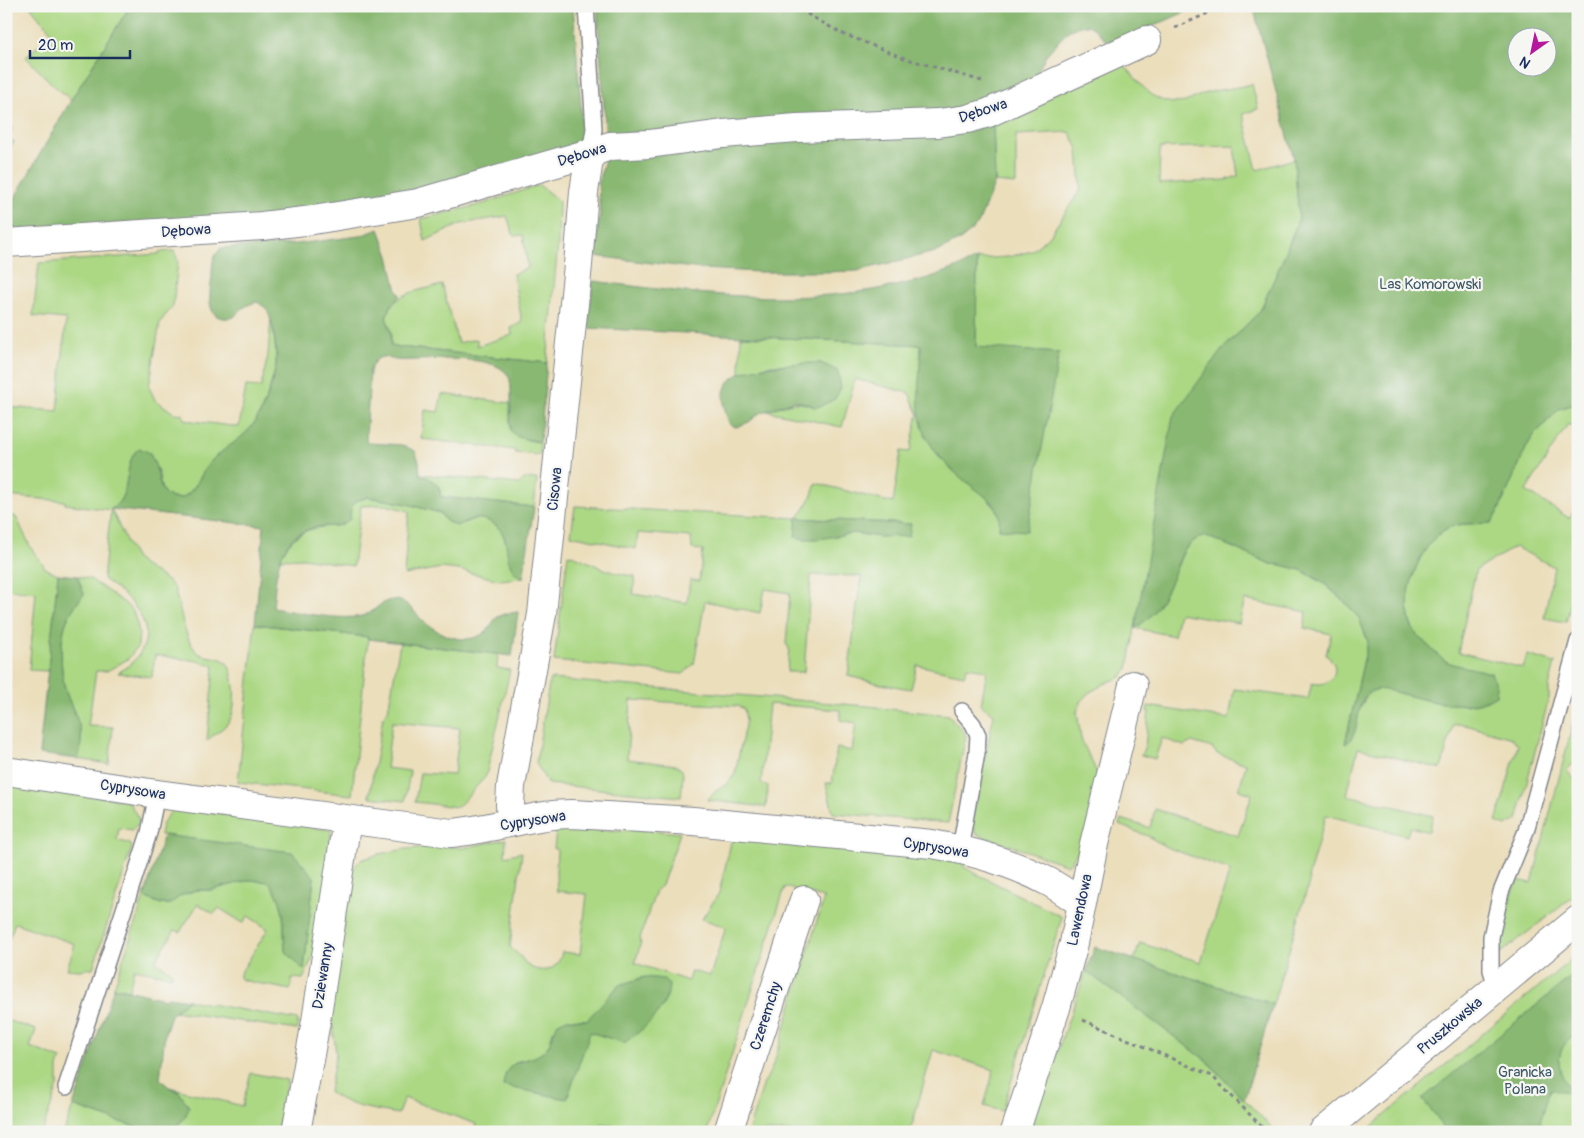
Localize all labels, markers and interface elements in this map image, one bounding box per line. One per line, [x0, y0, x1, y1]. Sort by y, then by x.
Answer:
scale bar [30, 28, 130, 60]
north arrow [1506, 28, 1556, 78]
text: 20 m [38, 36, 73, 55]
text: N [1517, 53, 1534, 72]
street label: Dębowa [956, 94, 1010, 128]
street label: Dębowa [555, 139, 609, 171]
street label: Dębowa [160, 220, 212, 242]
park label: Las Komorowski [1379, 275, 1481, 294]
street label: Cisowa [543, 466, 567, 512]
street label: Cyprysowa [99, 775, 167, 805]
street label: Cyprysowa [499, 806, 567, 836]
street label: Cyprysowa [902, 833, 970, 863]
street label: Lawendowa [1063, 872, 1097, 948]
street label: Dziewanny [308, 941, 338, 1011]
street label: Czeremchy [746, 979, 786, 1053]
street label: Pruszkowska [1413, 993, 1487, 1059]
park label: Granicka Polana [1498, 1063, 1552, 1099]

